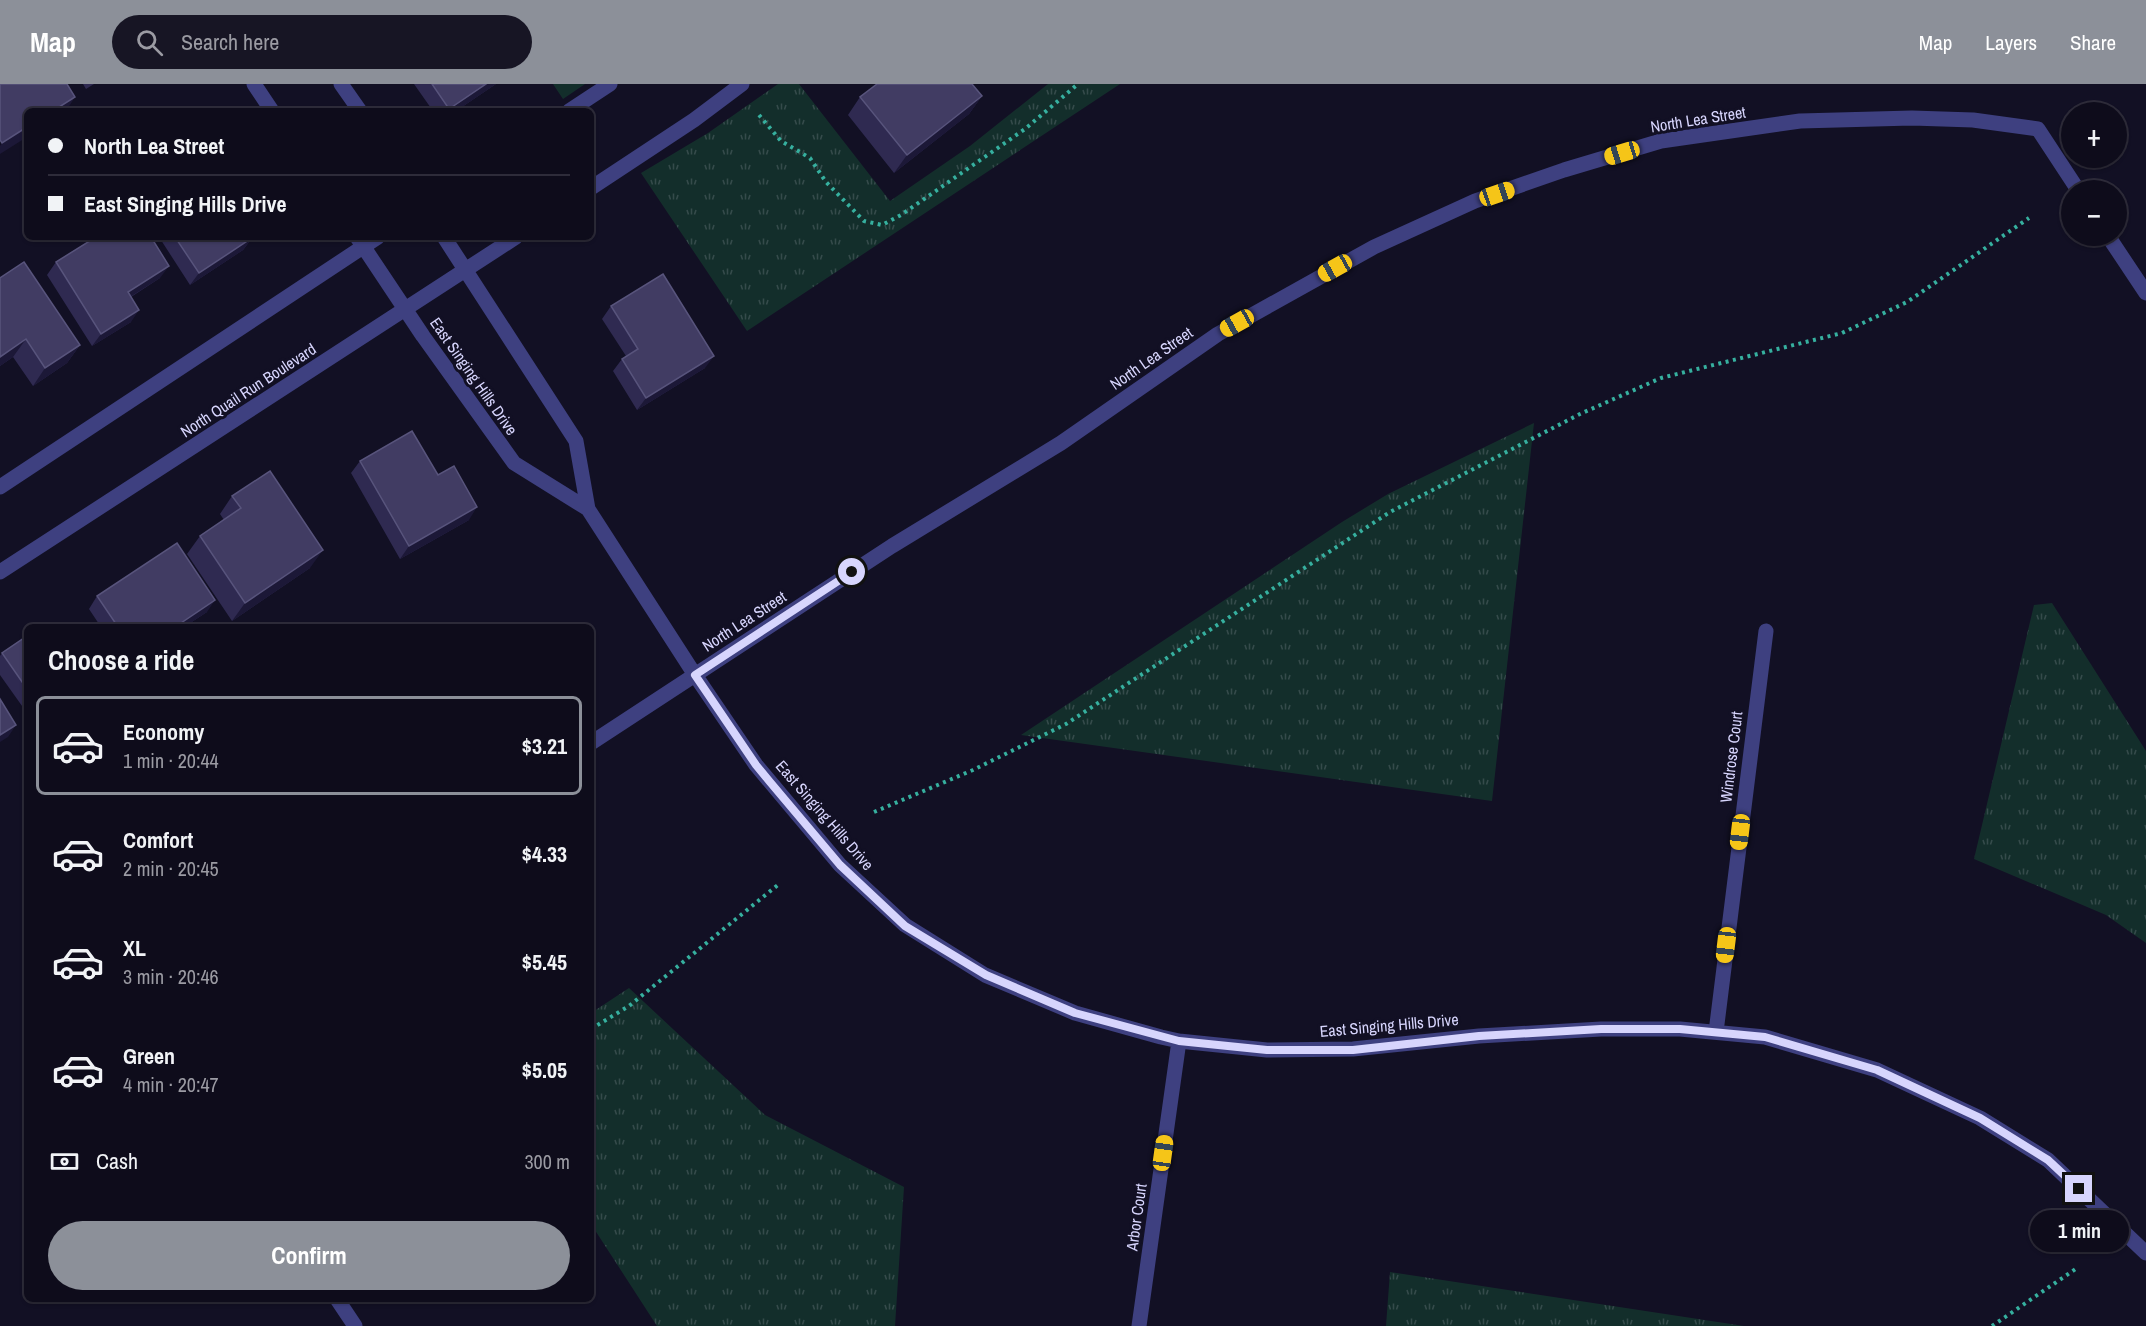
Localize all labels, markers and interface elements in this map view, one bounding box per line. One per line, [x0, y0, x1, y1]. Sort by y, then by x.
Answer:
search box [112, 15, 532, 69]
text: Map [30, 23, 76, 61]
icon: search [133, 26, 166, 59]
text: Search here [181, 27, 279, 57]
text: Map [1919, 28, 1952, 57]
text: Layers [1985, 28, 2037, 57]
text: Share [2070, 28, 2116, 57]
street label: North Lea Street [1649, 101, 1748, 137]
map controls [2061, 102, 2127, 246]
button: + [2061, 102, 2127, 168]
text: North Lea Street [84, 131, 224, 161]
car [1602, 139, 1642, 167]
car [1477, 180, 1517, 208]
button: − [2061, 180, 2127, 246]
text: East Singing Hills Drive [84, 189, 287, 219]
car [1315, 251, 1355, 285]
car [1217, 306, 1257, 340]
street label: East Singing Hills Drive [425, 313, 523, 439]
street label: North Lea Street [1105, 321, 1197, 395]
street label: North Quail Run Boulevard [176, 338, 320, 442]
route start [838, 558, 865, 585]
street label: North Lea Street [698, 585, 791, 656]
text: Choose a ride [48, 642, 194, 678]
street label: Windrose Court [1714, 710, 1748, 804]
text: Economy [123, 717, 204, 747]
icon: car [51, 719, 105, 773]
text: $3.21 [522, 731, 567, 761]
text: 1 min · 20:44 [123, 747, 219, 774]
street label: East Singing Hills Drive [771, 755, 879, 875]
car [1729, 813, 1751, 851]
text: Comfort [123, 825, 193, 855]
icon: car [51, 827, 105, 881]
text: $4.33 [522, 839, 567, 869]
text: 2 min · 20:45 [123, 855, 219, 882]
car [1715, 926, 1737, 964]
text: XL [123, 933, 146, 963]
icon: car [51, 935, 105, 989]
text: $5.45 [522, 947, 567, 977]
text: 3 min · 20:46 [123, 963, 219, 990]
street label: East Singing Hills Drive [1319, 1008, 1459, 1042]
text: Green [123, 1041, 175, 1071]
icon: car [51, 1043, 105, 1097]
text: $5.05 [522, 1055, 567, 1085]
text: 4 min · 20:47 [123, 1071, 219, 1098]
car [1152, 1134, 1174, 1172]
icon: cash [48, 1145, 81, 1178]
text: Cash [96, 1146, 138, 1176]
text: 300 m [524, 1148, 570, 1175]
route end [2065, 1175, 2092, 1202]
street label: Arbor Court [1120, 1182, 1152, 1253]
callout: 1 min [2030, 1210, 2128, 1252]
text: 1 min [2058, 1217, 2101, 1244]
button: Confirm [48, 1221, 570, 1290]

